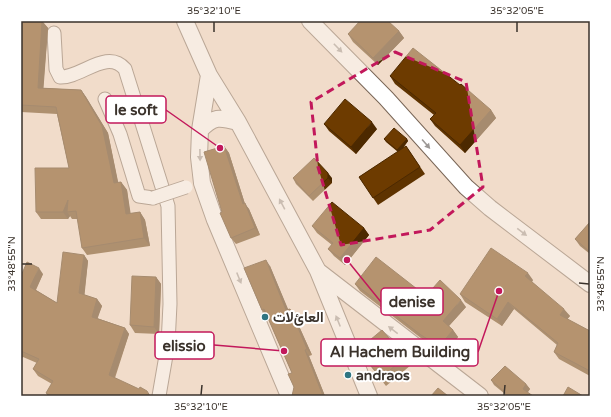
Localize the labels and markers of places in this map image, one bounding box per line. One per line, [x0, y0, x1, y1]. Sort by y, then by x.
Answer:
callout: le soft [106, 96, 166, 123]
callout: denise [381, 288, 443, 315]
place label: العائﻻت [273, 309, 324, 326]
marker: العائﻻت [260, 312, 270, 322]
callout: elissio [155, 332, 214, 359]
callout: Al Hachem Building [321, 339, 478, 366]
place label: andraos [356, 367, 410, 384]
marker: andraos [343, 370, 353, 380]

